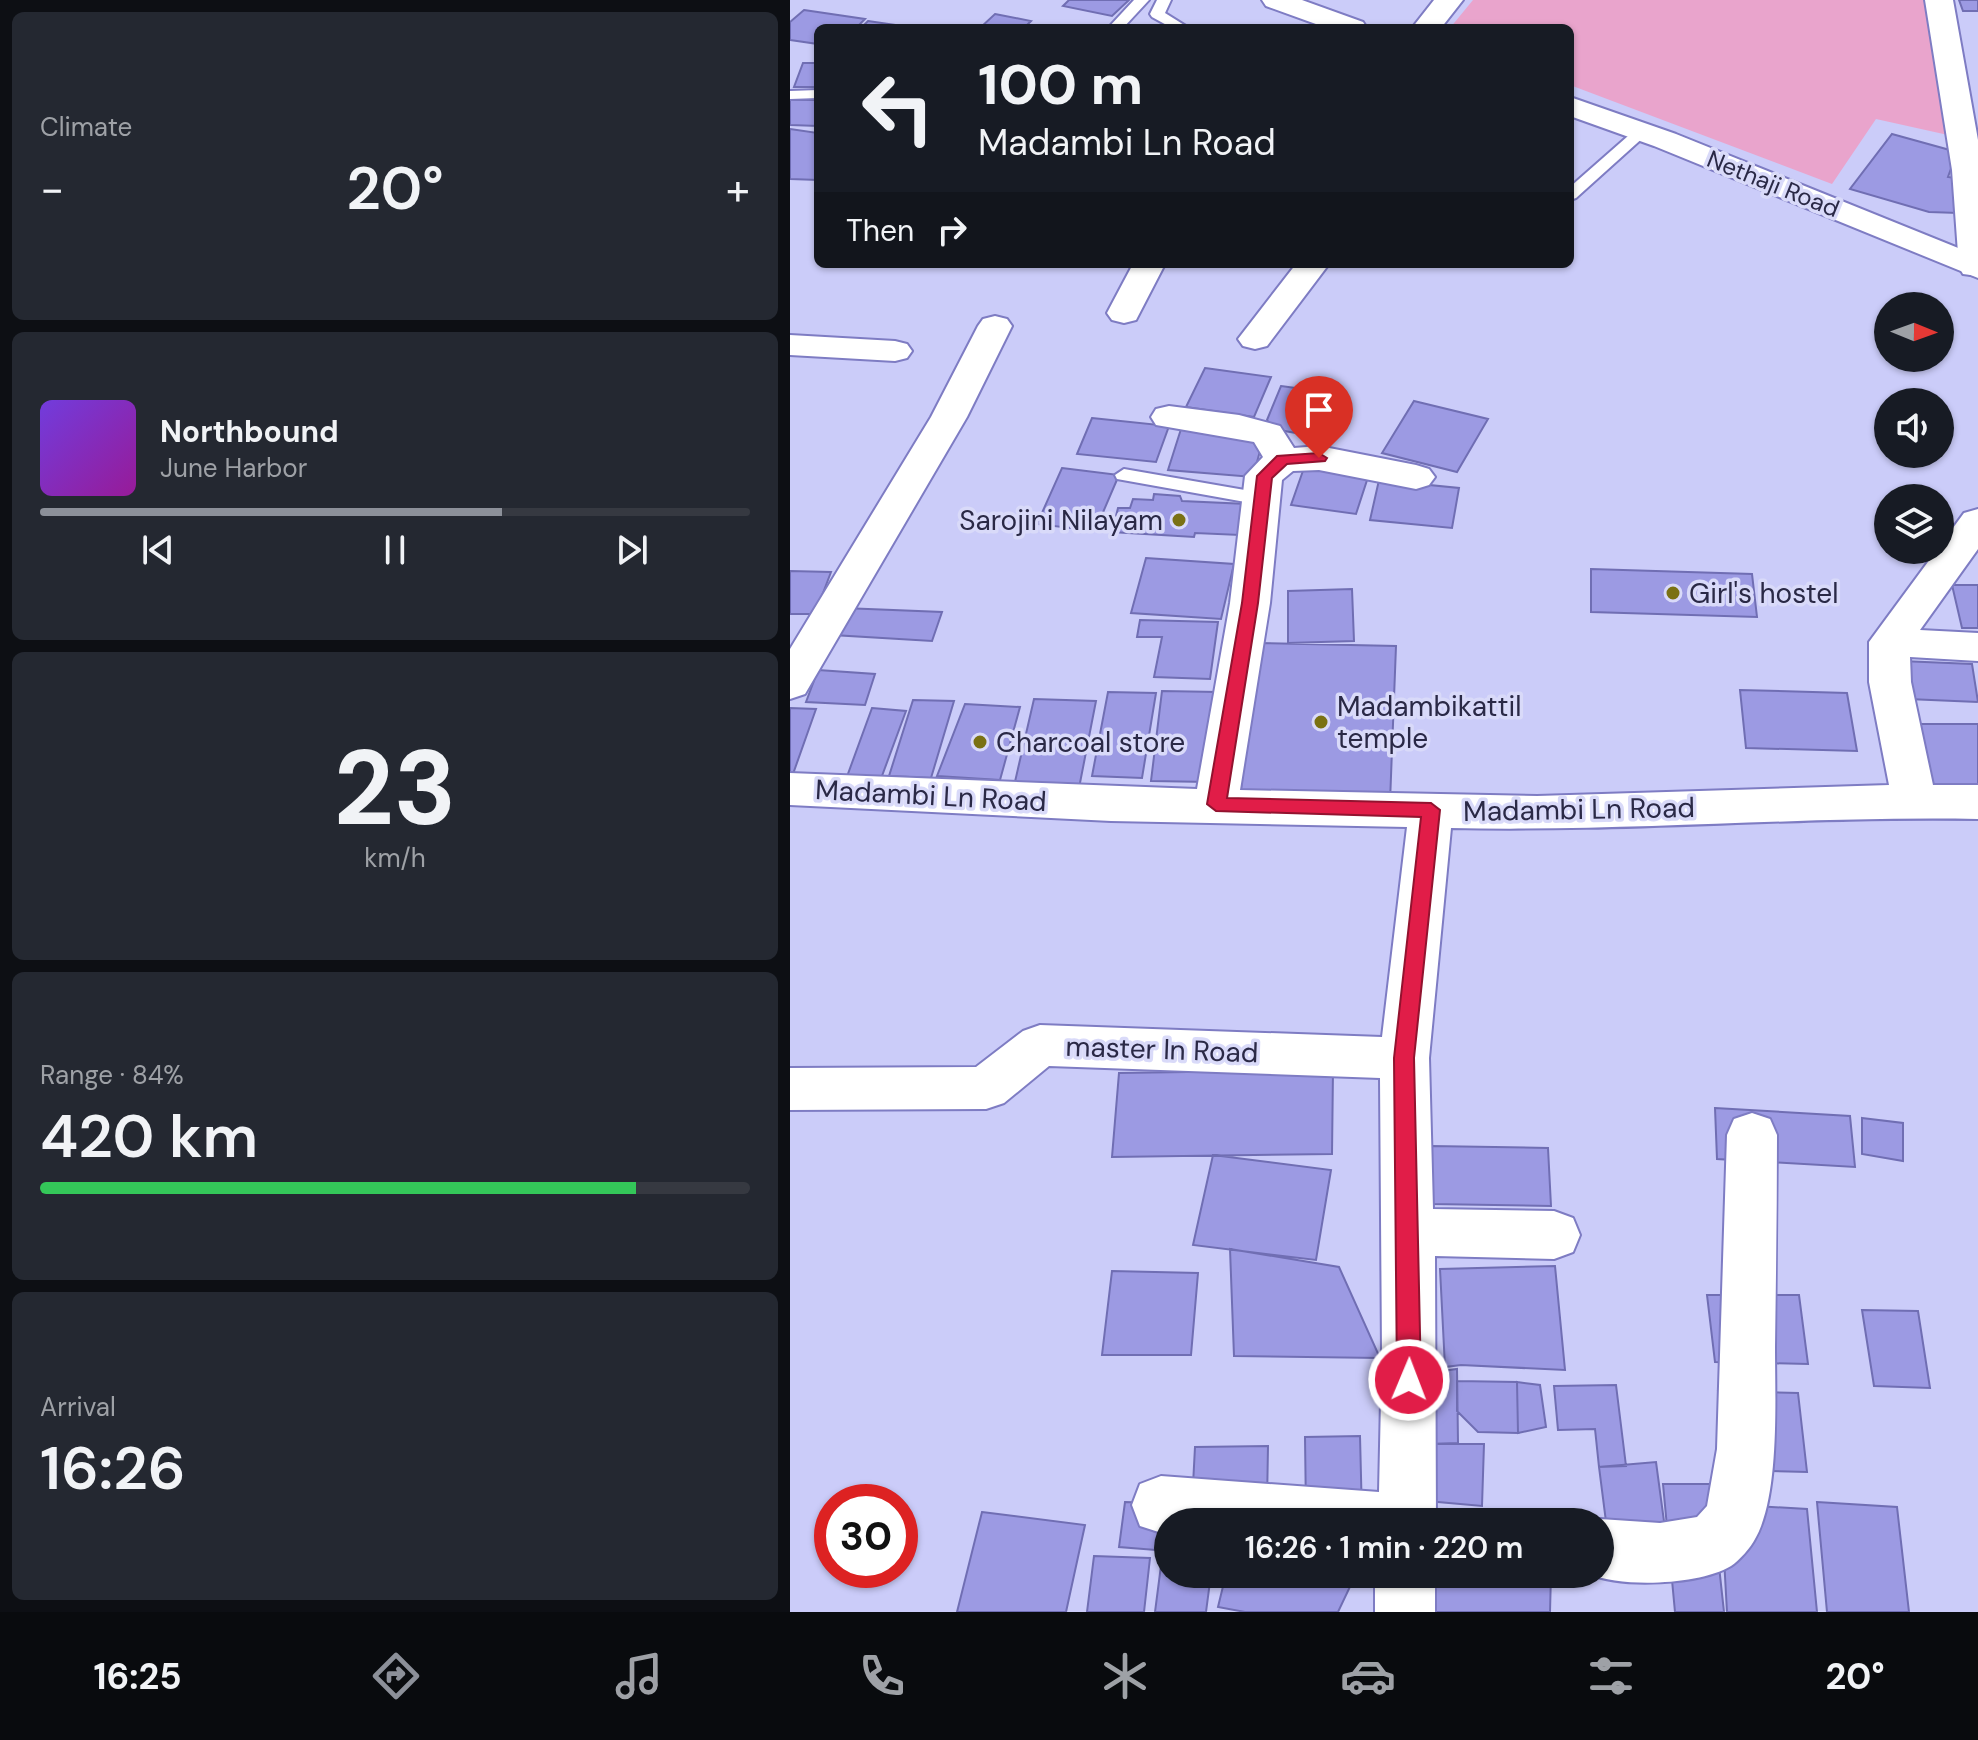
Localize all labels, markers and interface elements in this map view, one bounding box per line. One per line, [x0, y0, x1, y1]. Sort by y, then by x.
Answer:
text: 100 m [978, 48, 1143, 121]
icon: left [846, 56, 950, 160]
text: Climate [40, 110, 132, 144]
text: Madambi Ln Road [978, 119, 1276, 166]
street label: Nethaji Road [1703, 143, 1844, 224]
text: 20° [346, 149, 444, 228]
text: − [40, 160, 64, 218]
text: + [726, 160, 750, 218]
icon: right [930, 208, 974, 252]
text: Then [846, 211, 914, 250]
north arrow [1874, 292, 1954, 372]
map controls [1874, 292, 1954, 564]
pin [1285, 376, 1353, 458]
icon: arrive [1297, 388, 1341, 432]
button: sound [1874, 388, 1954, 468]
text: Northbound [160, 412, 339, 451]
text: June Harbor [160, 451, 307, 485]
button: layers [1874, 484, 1954, 564]
place label: Sarojini Nilayam [959, 502, 1163, 539]
marker: Sarojini Nilayam [1170, 511, 1188, 529]
icon: previous [136, 528, 180, 572]
icon: pause [373, 528, 417, 572]
icon: next [610, 528, 654, 572]
place label: Girl's hostel [1689, 575, 1838, 612]
marker: Girl's hostel [1664, 584, 1682, 602]
place label: Madambikattil temple [1337, 688, 1522, 757]
marker: Madambikattil temple [1312, 713, 1330, 731]
text: 23 [334, 721, 456, 856]
place label: Charcoal store [996, 724, 1185, 761]
marker: Charcoal store [971, 733, 989, 751]
street label: Madambi Ln Road [814, 771, 1048, 820]
street label: Madambi Ln Road [1463, 789, 1695, 830]
text: km/h [364, 841, 426, 875]
street label: master ln Road [1065, 1028, 1259, 1071]
text: Range · 84% [40, 1058, 184, 1092]
text: 420 km [40, 1097, 258, 1176]
position arrow [1367, 1338, 1451, 1422]
text: Arrival [40, 1390, 116, 1424]
text: 16:26 [40, 1429, 186, 1508]
speed limit sign: 30 [814, 1484, 918, 1588]
text: 16:26 · 1 min · 220 m [1245, 1528, 1523, 1567]
icon: directions [368, 1648, 424, 1704]
icon: music [611, 1648, 667, 1704]
icon: phone [854, 1648, 910, 1704]
icon: climate [1097, 1648, 1153, 1704]
icon: car [1340, 1648, 1396, 1704]
icon: filters [1583, 1648, 1639, 1704]
text: 16:25 [93, 1653, 182, 1700]
text: 20° [1825, 1653, 1885, 1700]

